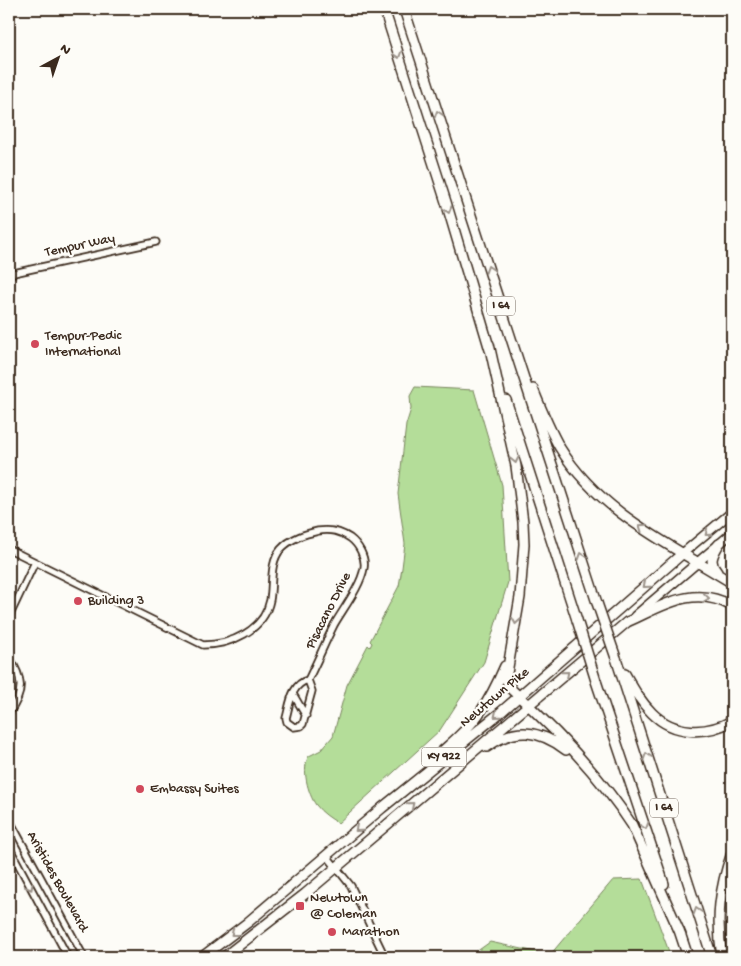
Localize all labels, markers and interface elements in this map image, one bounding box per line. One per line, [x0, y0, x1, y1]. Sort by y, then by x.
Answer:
north arrow [32, 32, 82, 82]
text: N [56, 41, 74, 59]
one-way arrow [393, 50, 403, 59]
one-way arrow [434, 110, 444, 119]
one-way arrow [443, 205, 453, 213]
street label: Tempur Way [43, 230, 117, 262]
one-way arrow [484, 265, 494, 273]
road number: I 64 [487, 296, 515, 316]
place label: Tempur-Pedic International [44, 328, 123, 361]
marker: Tempur-Pedic International [29, 338, 41, 350]
one-way arrow [509, 455, 519, 464]
one-way arrow [638, 524, 648, 533]
one-way arrow [704, 527, 713, 536]
one-way arrow [577, 553, 587, 561]
street label: Pisacano Drive [302, 569, 356, 653]
one-way arrow [643, 579, 652, 588]
one-way arrow [702, 592, 710, 603]
place label: Building 3 [87, 593, 144, 610]
marker: Building 3 [72, 595, 84, 607]
one-way arrow [511, 617, 522, 625]
street label: Newtown Pike [457, 664, 534, 732]
one-way arrow [560, 671, 569, 680]
one-way arrow [494, 709, 503, 717]
road number: KY 922 [422, 748, 466, 766]
one-way arrow [643, 752, 653, 761]
place label: Embassy Suites [150, 781, 239, 798]
marker: Embassy Suites [134, 783, 146, 795]
road number: I 64 [650, 798, 678, 818]
one-way arrow [405, 801, 414, 810]
one-way arrow [639, 822, 649, 830]
one-way arrow [355, 823, 364, 832]
street label: Aristides Boulevard [22, 829, 93, 937]
one-way arrow [24, 881, 34, 890]
place label: Newtown @ Coleman [310, 890, 377, 923]
marker: Newtown @ Coleman [294, 900, 306, 912]
one-way arrow [692, 907, 702, 915]
place label: Marathon [342, 924, 400, 941]
marker: Marathon [326, 926, 338, 938]
one-way arrow [230, 928, 239, 937]

